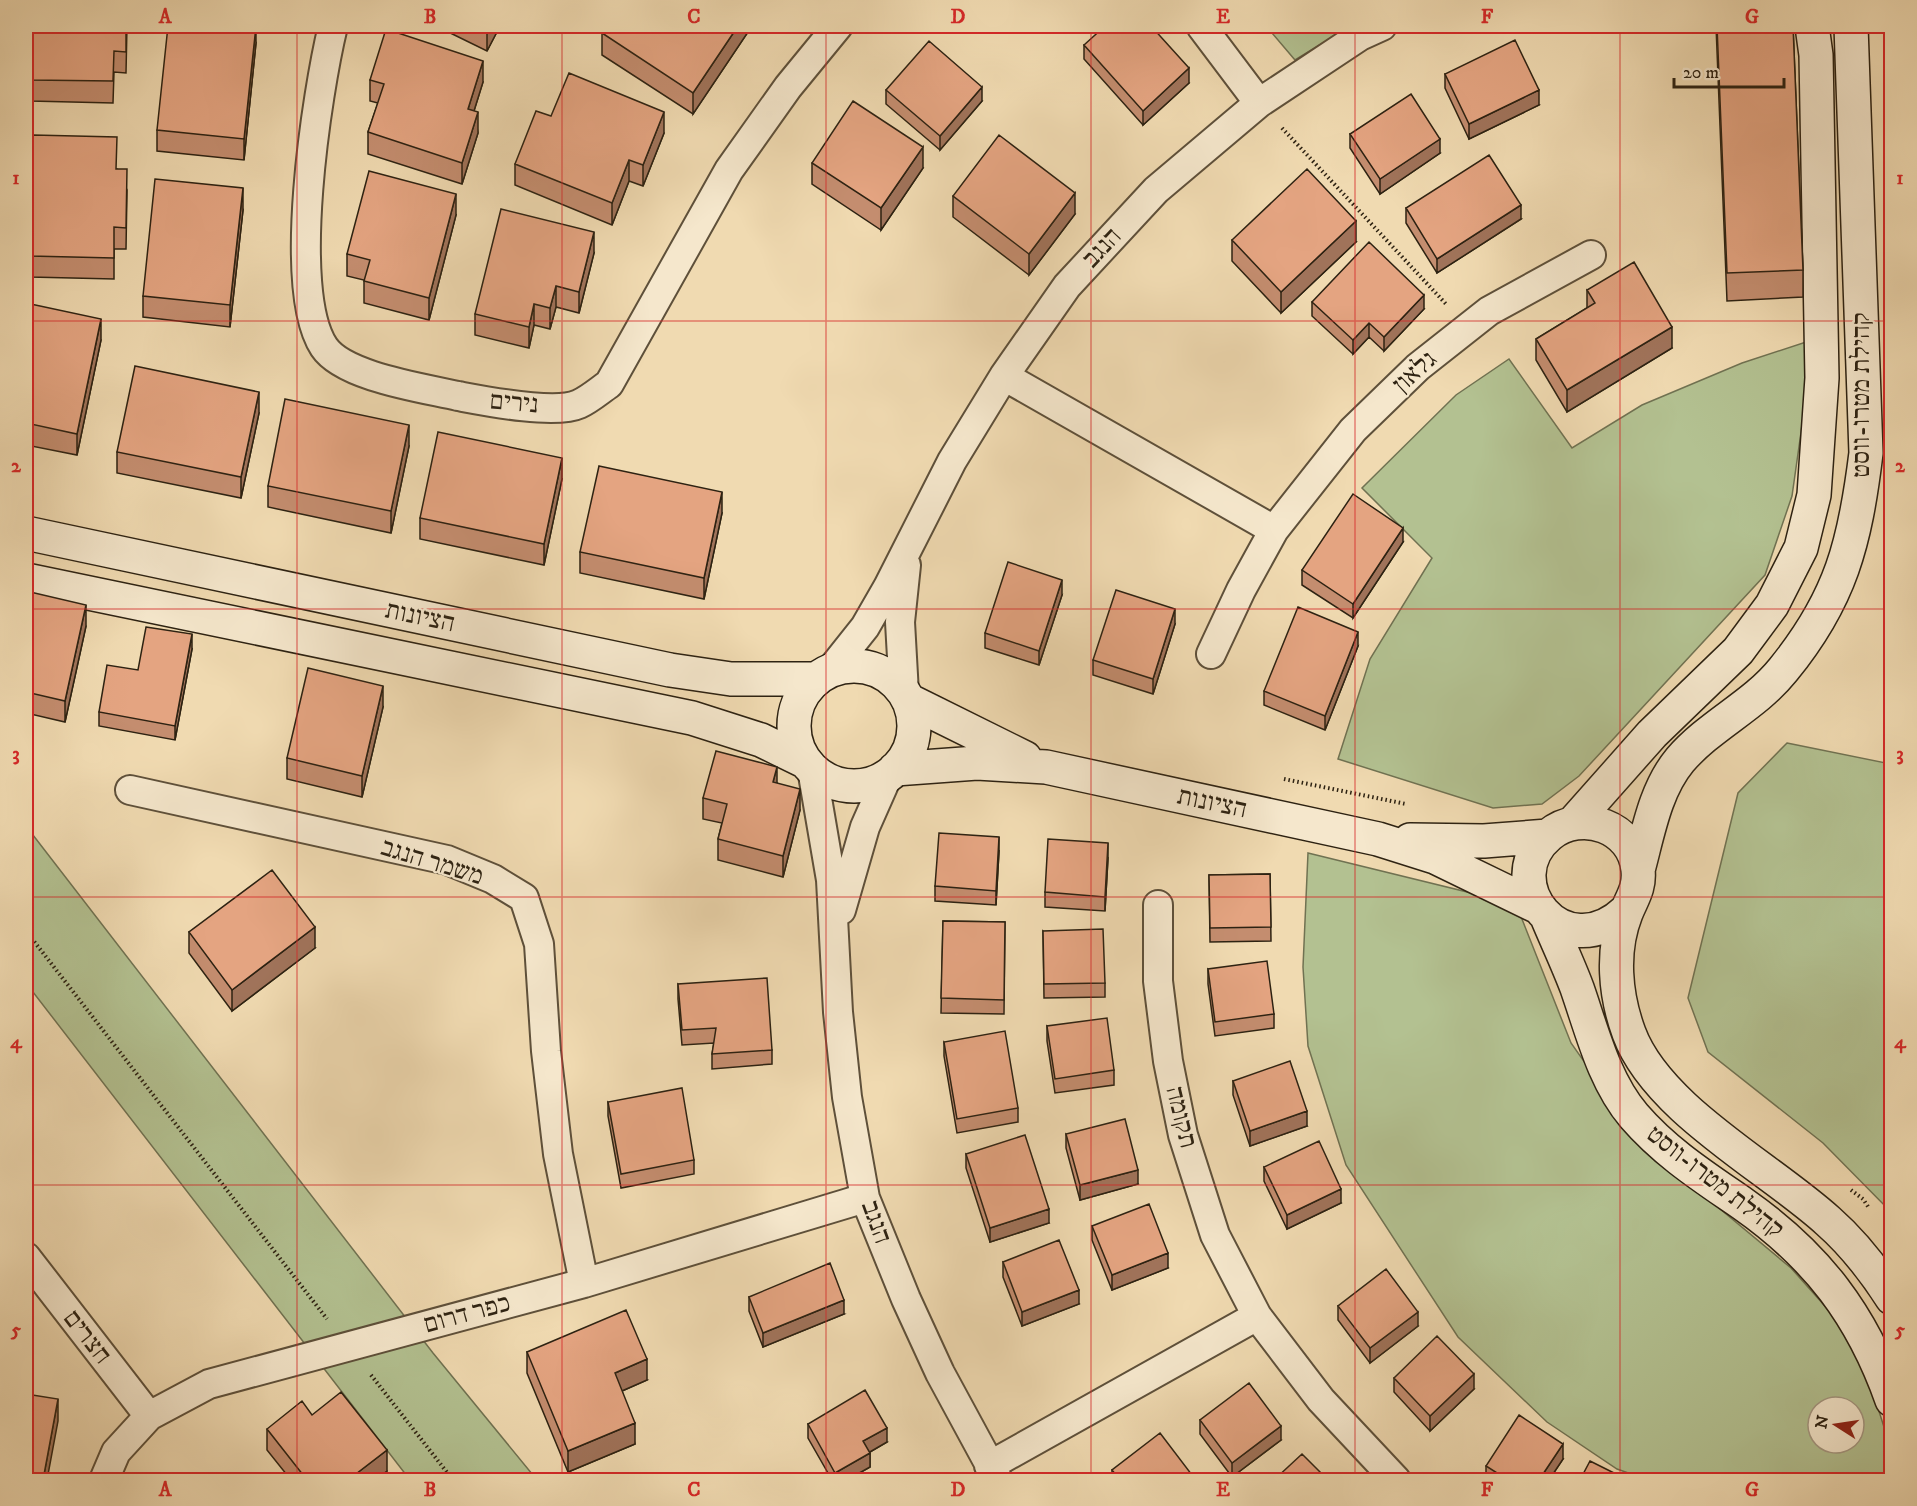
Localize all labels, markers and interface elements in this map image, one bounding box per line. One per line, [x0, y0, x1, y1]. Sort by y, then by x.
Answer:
text: A [158, 5, 173, 30]
text: B [424, 5, 436, 30]
text: C [687, 5, 701, 30]
text: D [951, 5, 966, 30]
text: E [1216, 5, 1230, 30]
text: F [1481, 5, 1494, 30]
text: G [1745, 5, 1759, 30]
scale bar [1674, 51, 1784, 89]
text: 20 m [1683, 62, 1719, 84]
text: 1 [12, 166, 20, 191]
text: 1 [1896, 166, 1904, 191]
street label: הנגב [1075, 221, 1129, 275]
street label: קהילת מטרו-ווסט [1845, 312, 1878, 478]
street label: גלאון [1386, 344, 1444, 400]
street label: נירים [488, 384, 540, 422]
text: 2 [11, 454, 22, 479]
text: 2 [1895, 454, 1906, 479]
street label: הציונות [382, 594, 458, 640]
text: 3 [12, 742, 20, 767]
text: 3 [1896, 742, 1904, 767]
street label: הציונות [1174, 780, 1250, 826]
street label: משמר הנגב [377, 831, 487, 893]
text: 4 [10, 1030, 23, 1055]
text: 4 [1894, 1030, 1907, 1055]
street label: תקומה [1157, 1083, 1205, 1151]
street label: קהילת מטרו-ווסט [1640, 1118, 1790, 1246]
street label: הנגב [853, 1196, 899, 1248]
street label: כפר דרום [420, 1287, 514, 1341]
street label: חצרים [55, 1303, 119, 1371]
text: 5 [10, 1318, 21, 1343]
text: 5 [1894, 1318, 1905, 1343]
north arrow [1806, 1395, 1866, 1455]
text: N [1811, 1414, 1833, 1431]
text: A [158, 1478, 173, 1503]
text: B [424, 1478, 436, 1503]
text: C [687, 1478, 701, 1503]
text: D [951, 1478, 966, 1503]
text: E [1216, 1478, 1230, 1503]
text: F [1481, 1478, 1494, 1503]
text: G [1745, 1478, 1759, 1503]

